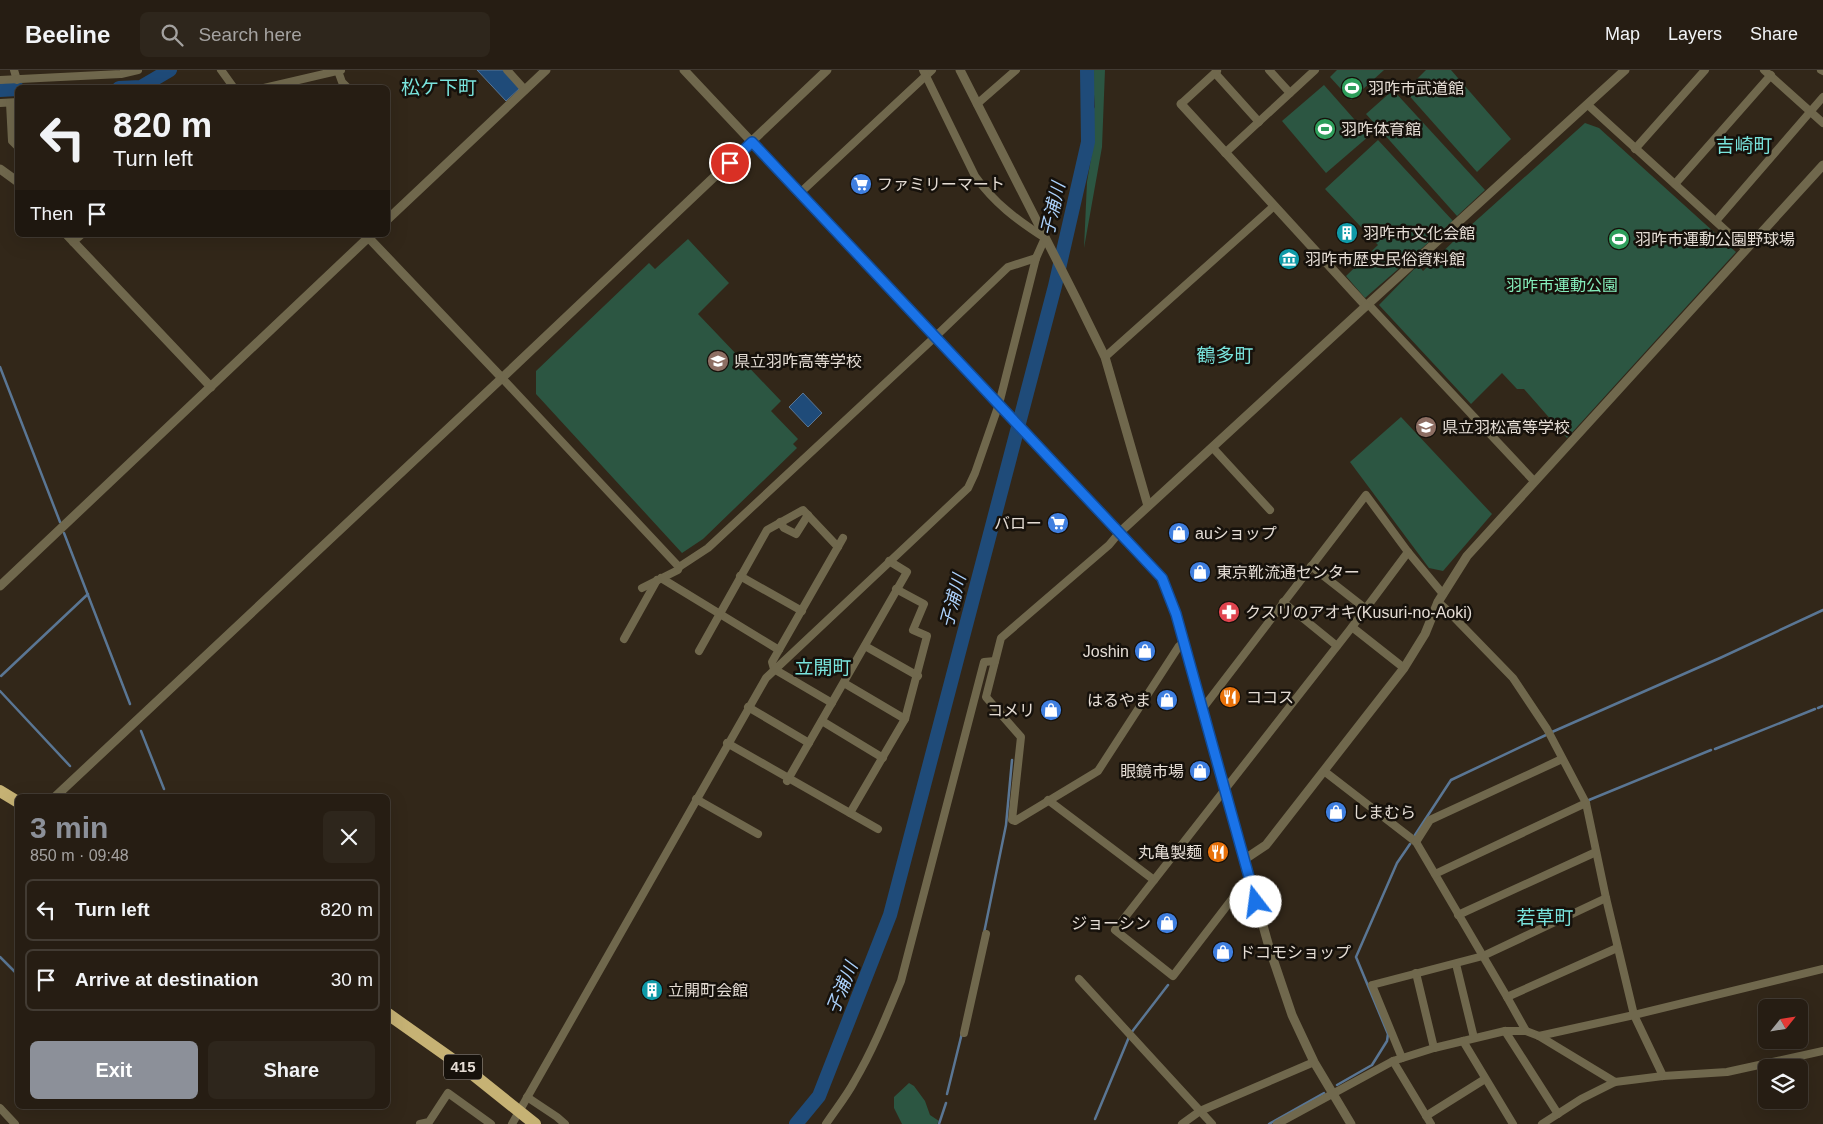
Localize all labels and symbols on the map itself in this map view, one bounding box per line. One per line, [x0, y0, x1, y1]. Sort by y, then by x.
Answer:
sports icon: 羽咋市武道館 [1340, 76, 1364, 100]
district label: 松ケ下町 [401, 77, 477, 98]
place label: 羽咋市武道館 [1368, 80, 1464, 97]
sports icon: 羽咋体育館 [1313, 117, 1337, 141]
place label: 羽咋体育館 [1341, 121, 1421, 138]
district label: 吉崎町 [1715, 135, 1773, 156]
pin [709, 142, 751, 184]
supermarket icon: ファミリーマート [849, 172, 873, 196]
place label: ファミリーマート [877, 176, 1005, 193]
water label: 子浦川 [1037, 178, 1069, 238]
building icon: 羽咋市文化会館 [1335, 221, 1359, 245]
place label: 羽咋市文化会館 [1363, 225, 1475, 242]
sports icon: 羽咋市運動公園野球場 [1607, 227, 1631, 251]
place label: 羽咋市運動公園野球場 [1635, 231, 1795, 248]
museum icon: 羽咋市歴史民俗資料館 [1277, 247, 1301, 271]
place label: 羽咋市歴史民俗資料館 [1305, 251, 1465, 268]
park label: 羽咋市運動公園 [1506, 277, 1618, 294]
district label: 鶴多町 [1196, 345, 1254, 366]
school or university icon: 県立羽咋高等学校 [706, 349, 730, 373]
place label: 県立羽咋高等学校 [734, 353, 862, 370]
school or university icon: 県立羽松高等学校 [1414, 415, 1438, 439]
place label: 県立羽松高等学校 [1442, 419, 1570, 436]
supermarket icon: バロー [1046, 511, 1070, 535]
place label: バロー [994, 515, 1042, 532]
shop icon: auショップ [1167, 521, 1191, 545]
place label: auショップ [1195, 525, 1277, 542]
shop icon: 東京靴流通センター [1188, 560, 1212, 584]
place label: 東京靴流通センター [1216, 564, 1360, 581]
water label: 子浦川 [936, 570, 970, 630]
pharmacy icon: クスリのアオキ(Kusuri-no-Aoki) [1217, 600, 1241, 624]
place label: クスリのアオキ(Kusuri-no-Aoki) [1245, 604, 1472, 621]
shop icon: Joshin [1133, 639, 1157, 663]
place label: Joshin [1083, 643, 1129, 660]
district label: 立開町 [794, 657, 852, 678]
restaurant icon: ココス [1218, 685, 1242, 709]
shop icon: はるやま [1155, 688, 1179, 712]
place label: ココス [1246, 689, 1294, 706]
place label: はるやま [1087, 692, 1151, 709]
shop icon: コメリ [1039, 698, 1063, 722]
place label: コメリ [987, 702, 1035, 719]
shop icon: 眼鏡市場 [1188, 759, 1212, 783]
place label: 眼鏡市場 [1120, 763, 1184, 780]
shop icon: しまむら [1324, 800, 1348, 824]
place label: しまむら [1352, 804, 1416, 821]
restaurant icon: 丸亀製麺 [1206, 840, 1230, 864]
place label: 丸亀製麺 [1138, 844, 1202, 861]
position arrow [1229, 875, 1281, 927]
district label: 若草町 [1516, 907, 1574, 928]
shop icon: ジョーシン [1155, 911, 1179, 935]
place label: ジョーシン [1071, 915, 1151, 932]
shop icon: ドコモショップ [1211, 940, 1235, 964]
place label: ドコモショップ [1239, 944, 1351, 961]
water label: 子浦川 [823, 957, 862, 1017]
building icon: 立開町会館 [640, 978, 664, 1002]
place label: 立開町会館 [668, 982, 748, 999]
north arrow [1758, 999, 1808, 1049]
road number: 415 [444, 1054, 482, 1080]

